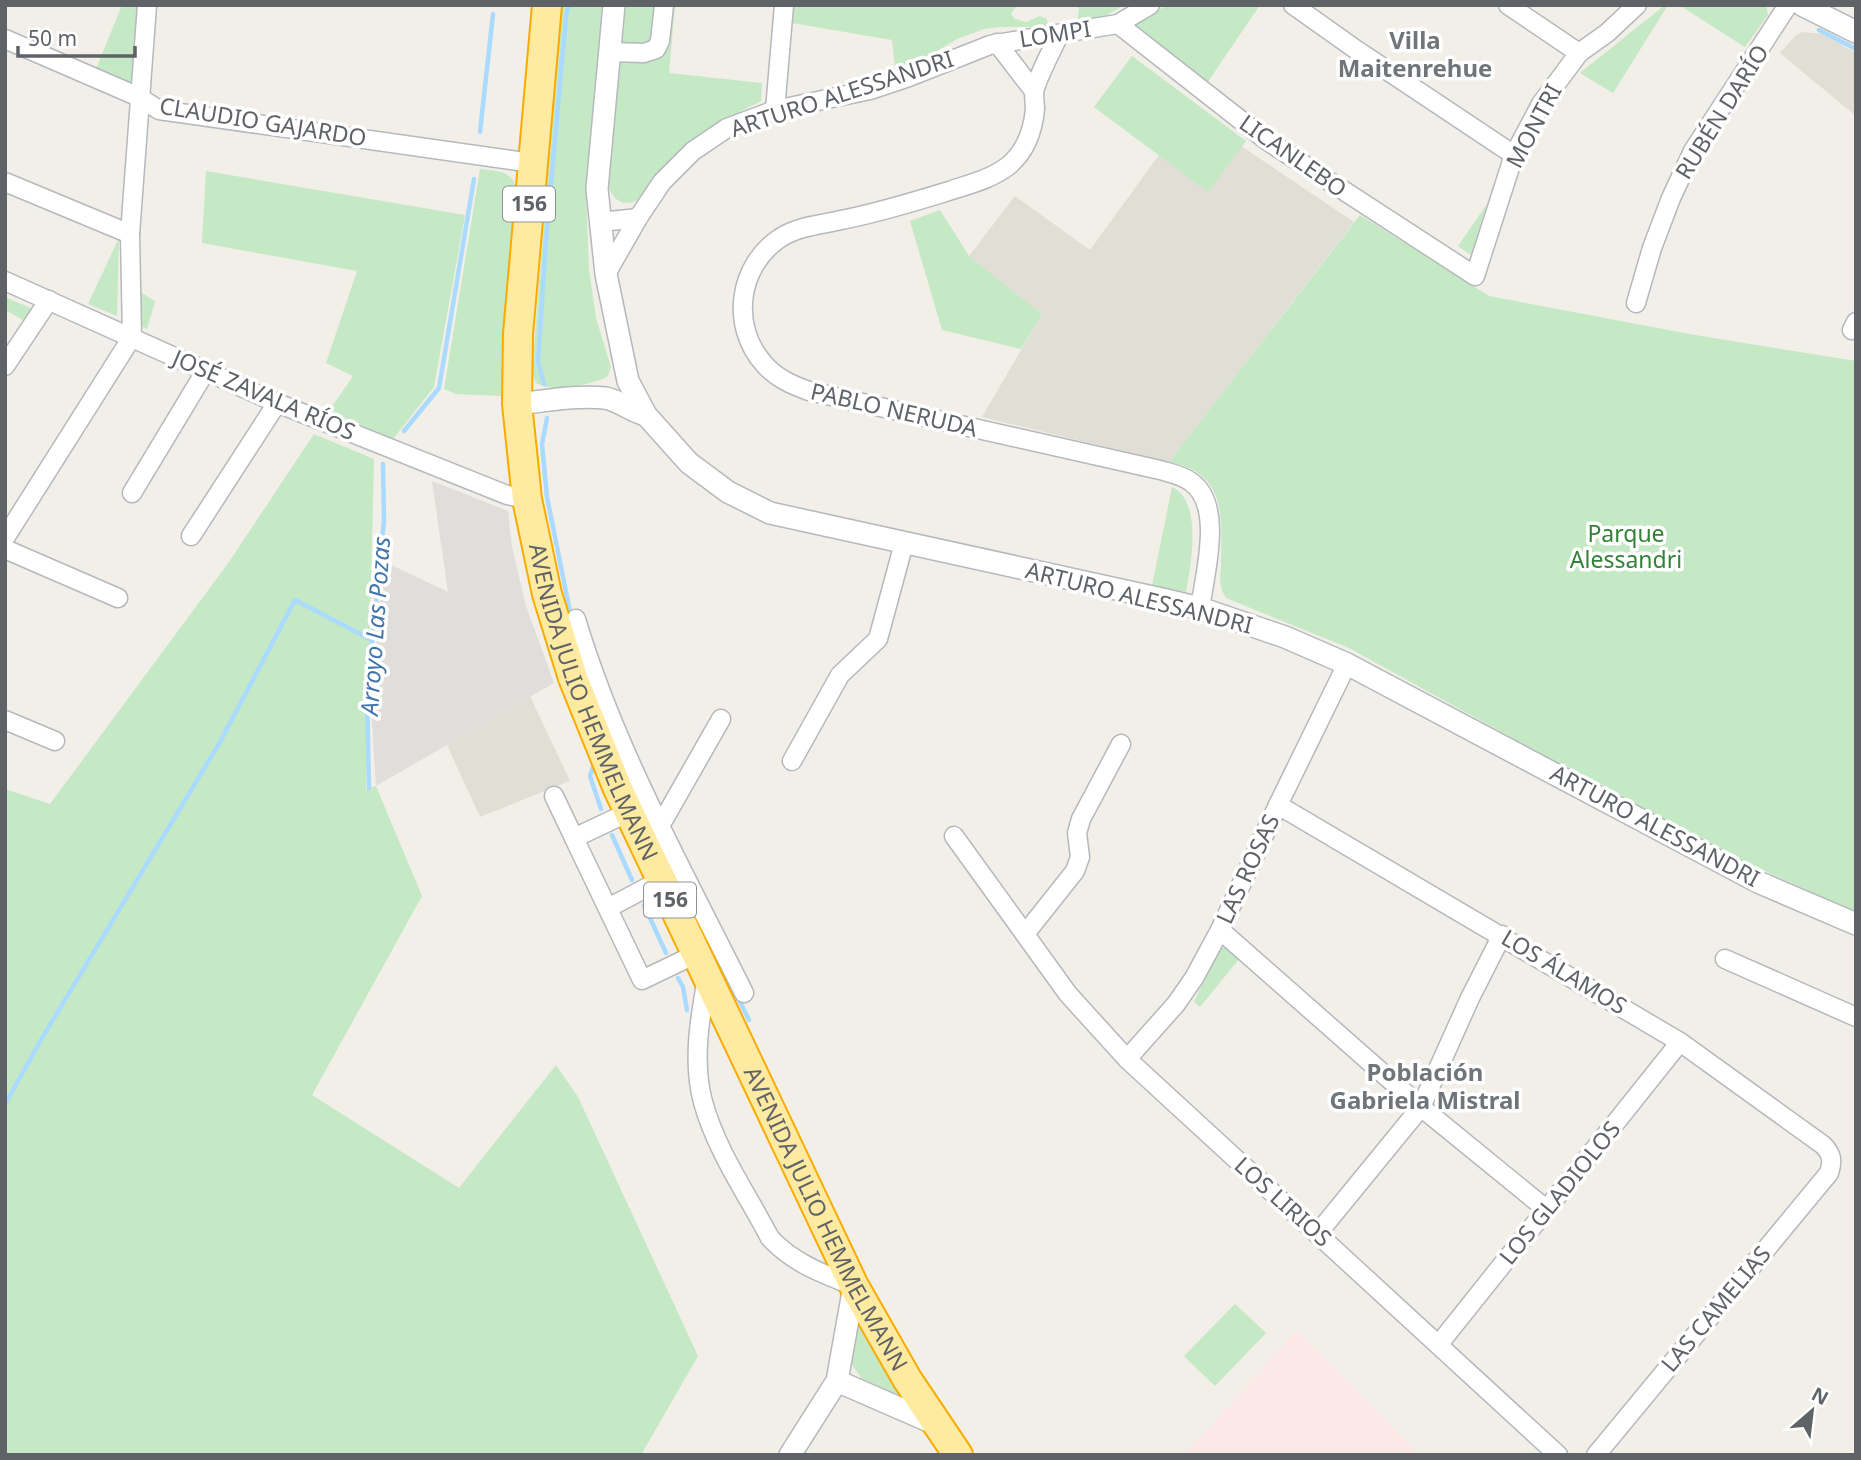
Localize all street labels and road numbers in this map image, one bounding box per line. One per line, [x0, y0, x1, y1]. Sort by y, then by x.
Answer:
street label: LOMPI [1017, 12, 1093, 54]
street label: RUBÉN DARÍO [1667, 38, 1775, 185]
street label: ARTURO ALESSANDRI [726, 42, 957, 144]
street label: MONTRI [1498, 78, 1569, 173]
street label: CLAUDIO GAJARDO [157, 89, 369, 153]
street label: LICANLEBO [1233, 106, 1354, 204]
road number: 156 [503, 186, 555, 222]
street label: JOSÉ ZAVALA RÍOS [166, 340, 361, 447]
street label: PABLO NERUDA [808, 374, 981, 444]
street label: AVENIDA JULIO HEMMELMANN [522, 540, 667, 866]
street label: ARTURO ALESSANDRI [1022, 553, 1256, 641]
street label: ARTURO ALESSANDRI [1545, 756, 1766, 894]
street label: LAS ROSAS [1208, 809, 1286, 929]
road number: 156 [644, 883, 696, 918]
street label: LOS ÁLAMOS [1496, 921, 1633, 1021]
street label: AVENIDA JULIO HEMMELMANN [737, 1061, 916, 1376]
street label: LOS GLADIOLOS [1491, 1114, 1627, 1271]
street label: LOS LIRIOS [1228, 1149, 1339, 1254]
street label: LAS CAMELIAS [1653, 1239, 1777, 1378]

